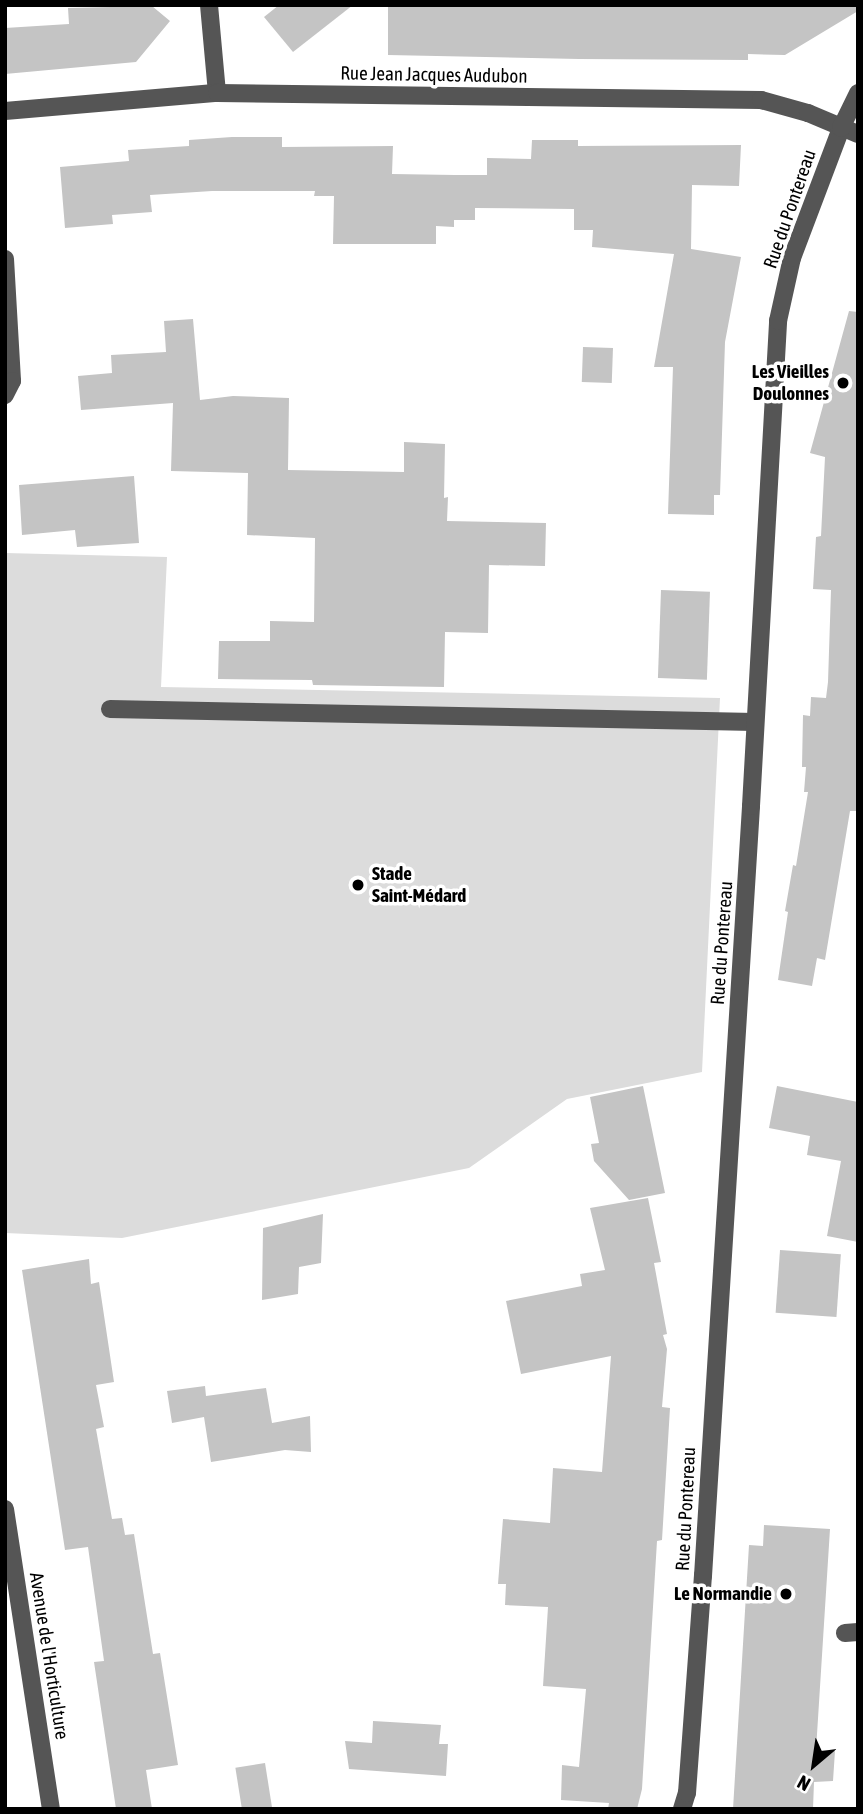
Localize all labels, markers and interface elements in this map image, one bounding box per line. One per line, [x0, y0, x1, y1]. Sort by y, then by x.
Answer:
street label: Rue Jean Jacques Audubon [340, 62, 528, 88]
street label: Rue du Pontereau [759, 147, 821, 271]
place label: Les Vieilles Doulonnes [752, 361, 829, 405]
marker: Les Vieilles Doulonnes [835, 375, 851, 391]
place label: Stade Saint-Médard [372, 863, 466, 907]
marker: Stade Saint-Médard [350, 877, 366, 893]
street label: Rue du Pontereau [706, 880, 738, 1006]
street label: Rue du Pontereau [671, 1446, 701, 1572]
street label: Avenue de l'Horticulture [25, 1571, 73, 1741]
place label: Le Normandie [674, 1583, 772, 1605]
marker: Le Normandie [778, 1586, 794, 1602]
north arrow [779, 1730, 849, 1800]
text: N [794, 1771, 814, 1796]

